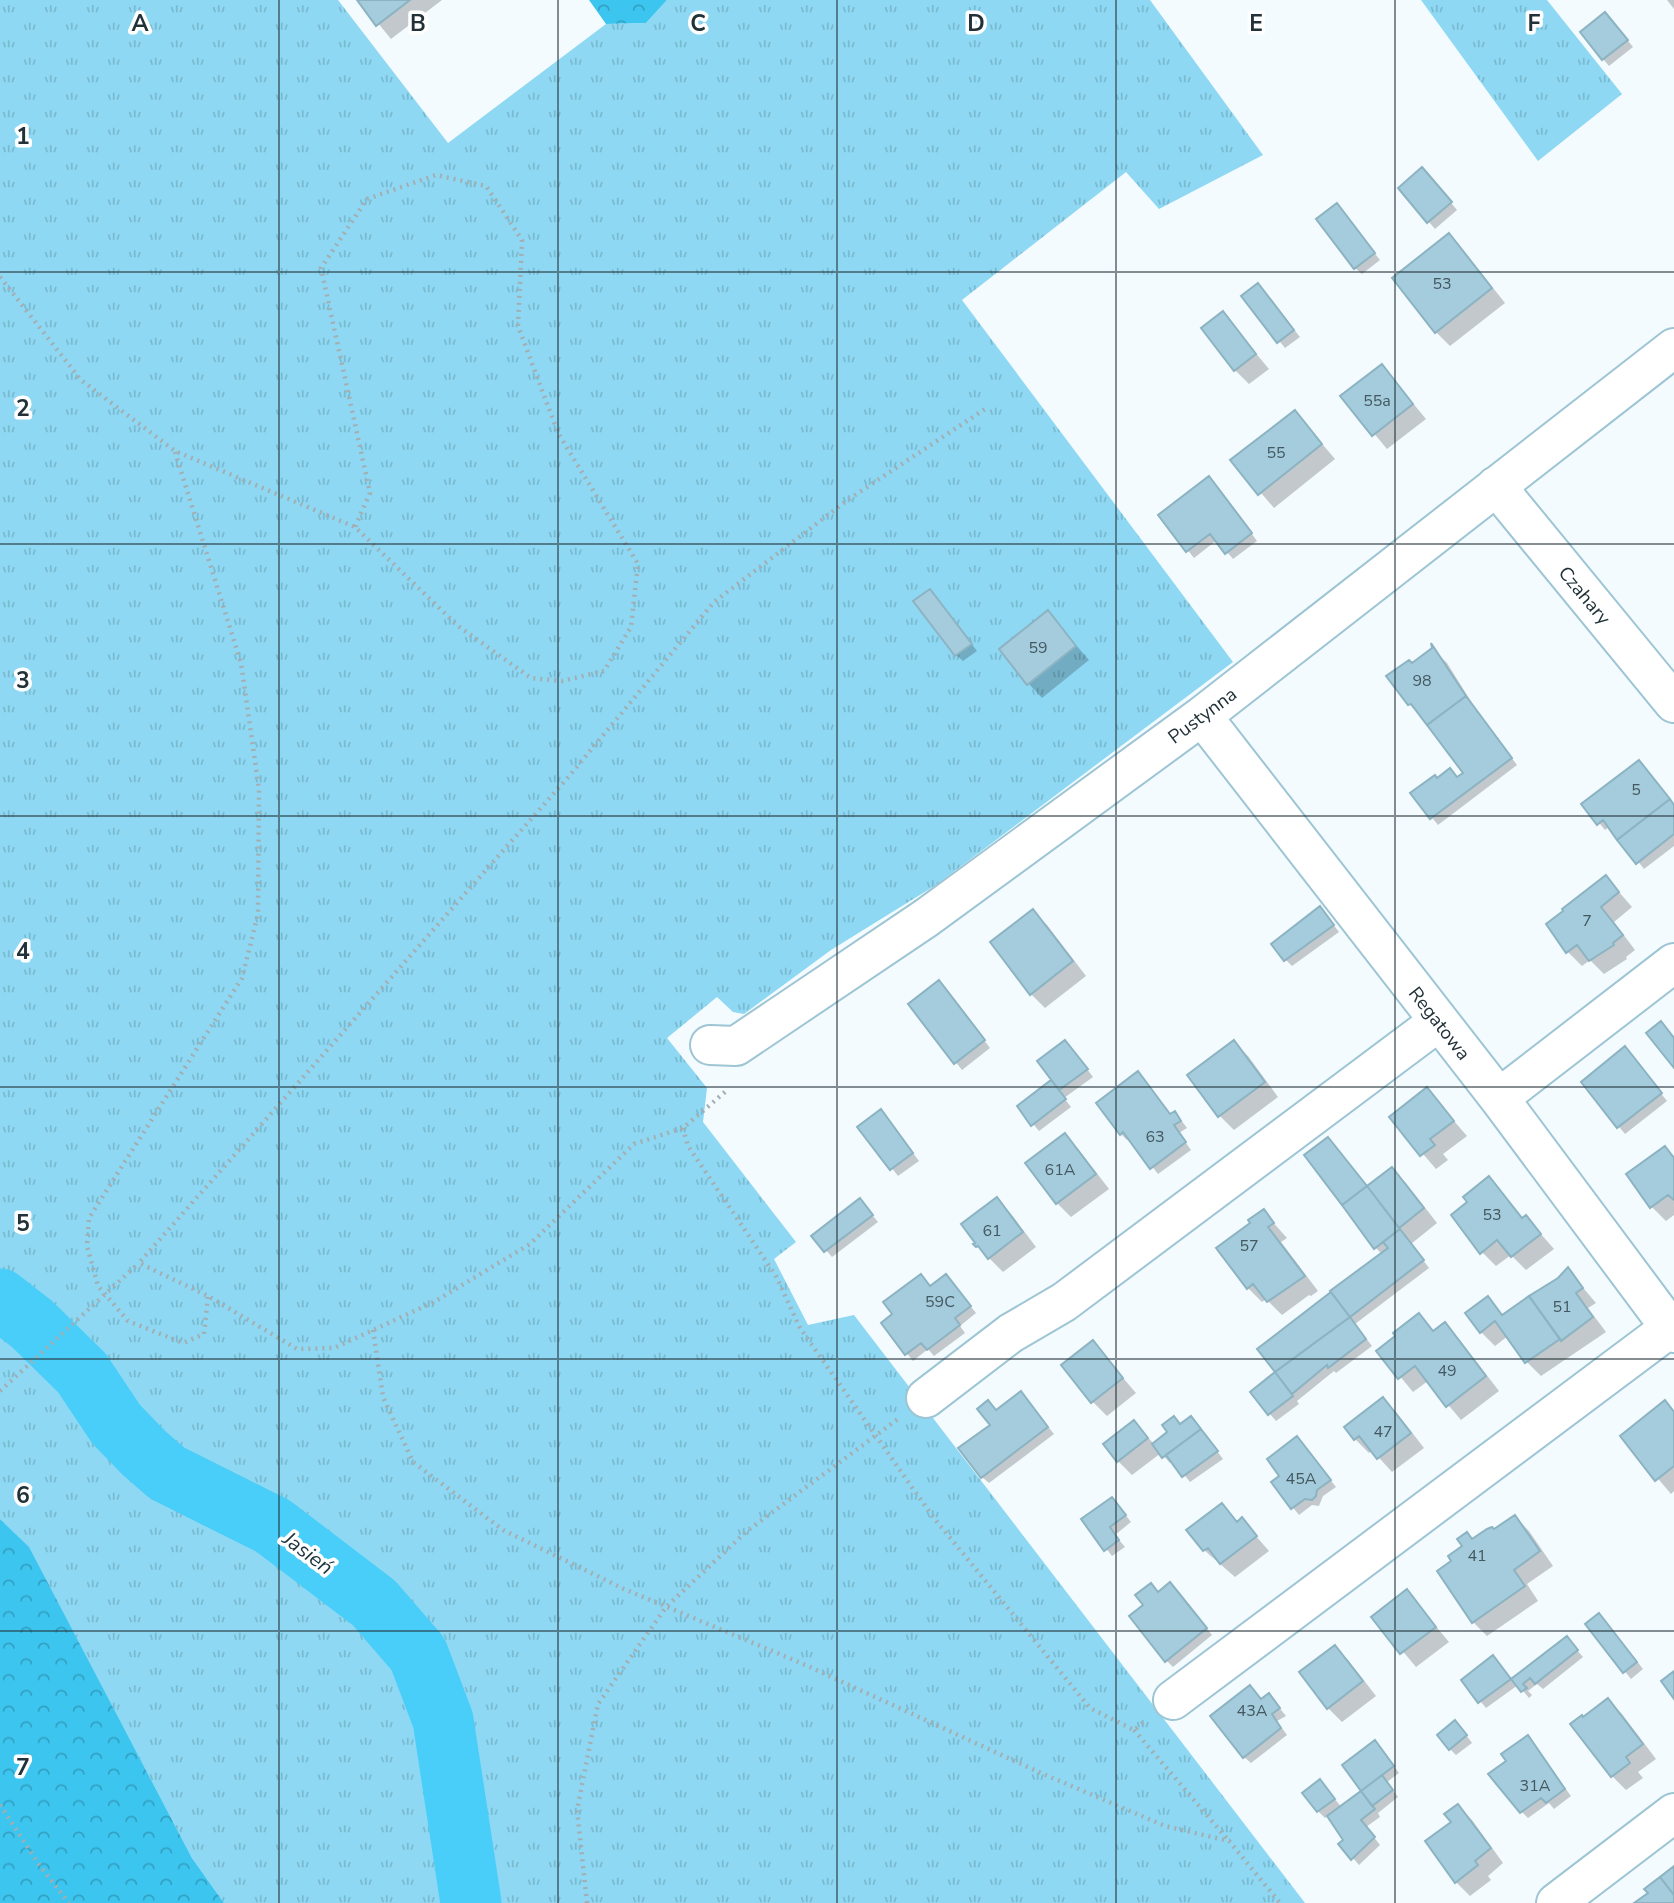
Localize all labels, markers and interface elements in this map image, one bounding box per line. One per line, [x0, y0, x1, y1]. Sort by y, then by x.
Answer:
text: A [131, 8, 149, 39]
text: B [410, 8, 426, 39]
text: C [690, 8, 706, 39]
text: D [967, 8, 985, 39]
text: E [1249, 8, 1263, 39]
text: F [1528, 8, 1541, 39]
text: 1 [16, 121, 30, 152]
house number: 53 [1432, 273, 1452, 295]
house number: 55a [1363, 390, 1391, 412]
text: 2 [16, 393, 30, 424]
house number: 55 [1266, 442, 1286, 464]
street label: Czahary [1552, 561, 1617, 631]
house number: 59 [1028, 637, 1048, 659]
text: 3 [16, 665, 30, 696]
house number: 98 [1412, 670, 1432, 692]
street label: Pustynna [1163, 681, 1242, 750]
house number: 5 [1631, 779, 1641, 801]
house number: 7 [1582, 910, 1592, 932]
text: 4 [16, 936, 30, 967]
street label: Regatowa [1402, 981, 1476, 1066]
house number: 63 [1145, 1126, 1165, 1148]
house number: 61A [1045, 1159, 1076, 1181]
house number: 53 [1482, 1204, 1502, 1226]
text: 5 [16, 1208, 30, 1239]
house number: 61 [982, 1220, 1002, 1242]
house number: 57 [1239, 1235, 1259, 1257]
house number: 59C [925, 1291, 955, 1313]
house number: 51 [1552, 1296, 1572, 1318]
house number: 49 [1437, 1360, 1457, 1382]
house number: 47 [1373, 1421, 1393, 1443]
house number: 45A [1286, 1468, 1317, 1490]
text: 6 [16, 1480, 30, 1511]
water label: Jasień [276, 1524, 339, 1581]
house number: 41 [1467, 1545, 1487, 1567]
house number: 43A [1237, 1700, 1268, 1722]
text: 7 [16, 1752, 30, 1783]
house number: 31A [1520, 1775, 1551, 1797]

